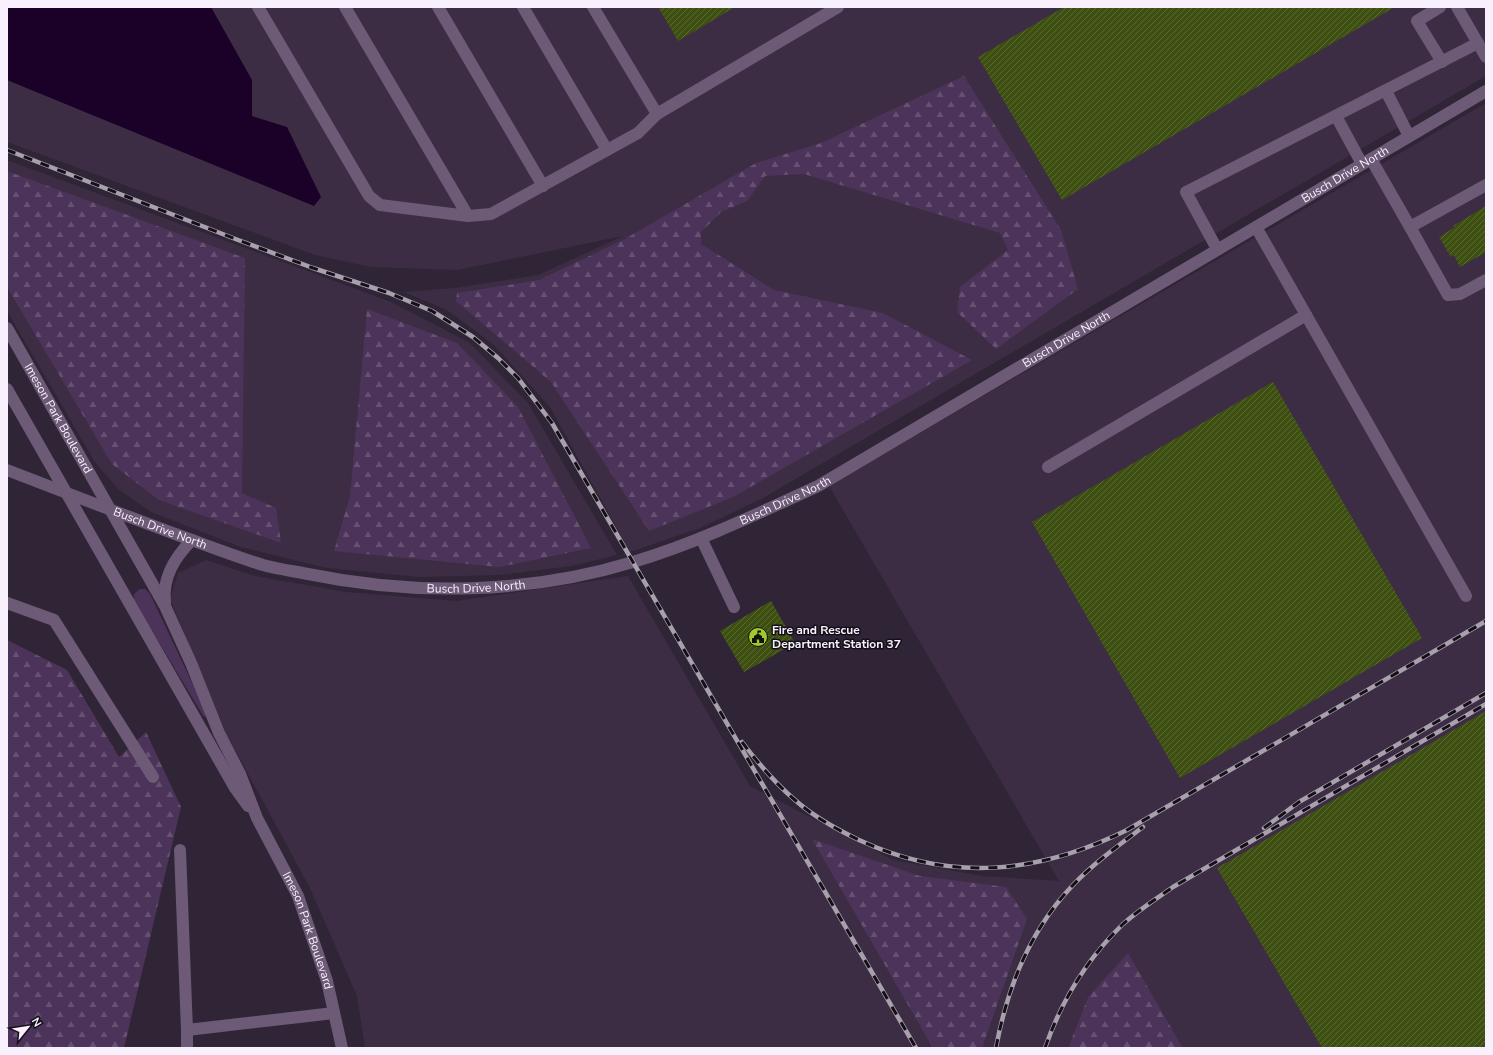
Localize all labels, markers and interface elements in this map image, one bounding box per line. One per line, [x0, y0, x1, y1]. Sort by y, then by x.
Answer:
street label: Busch Drive North [1298, 142, 1392, 206]
street label: Busch Drive North [1020, 307, 1113, 371]
street label: Imeson Park Boulevard [21, 360, 96, 476]
street label: Busch Drive North [737, 472, 834, 529]
street label: Busch Drive North [111, 504, 209, 553]
street label: Busch Drive North [426, 576, 526, 597]
place label: Fire and Rescue Department Station 37 [772, 622, 901, 652]
public building icon: Fire and Rescue Department Station 37 [747, 626, 769, 648]
street label: Imeson Park Boulevard [279, 869, 337, 991]
north arrow [8, 1007, 48, 1047]
text: N [28, 1015, 45, 1030]

